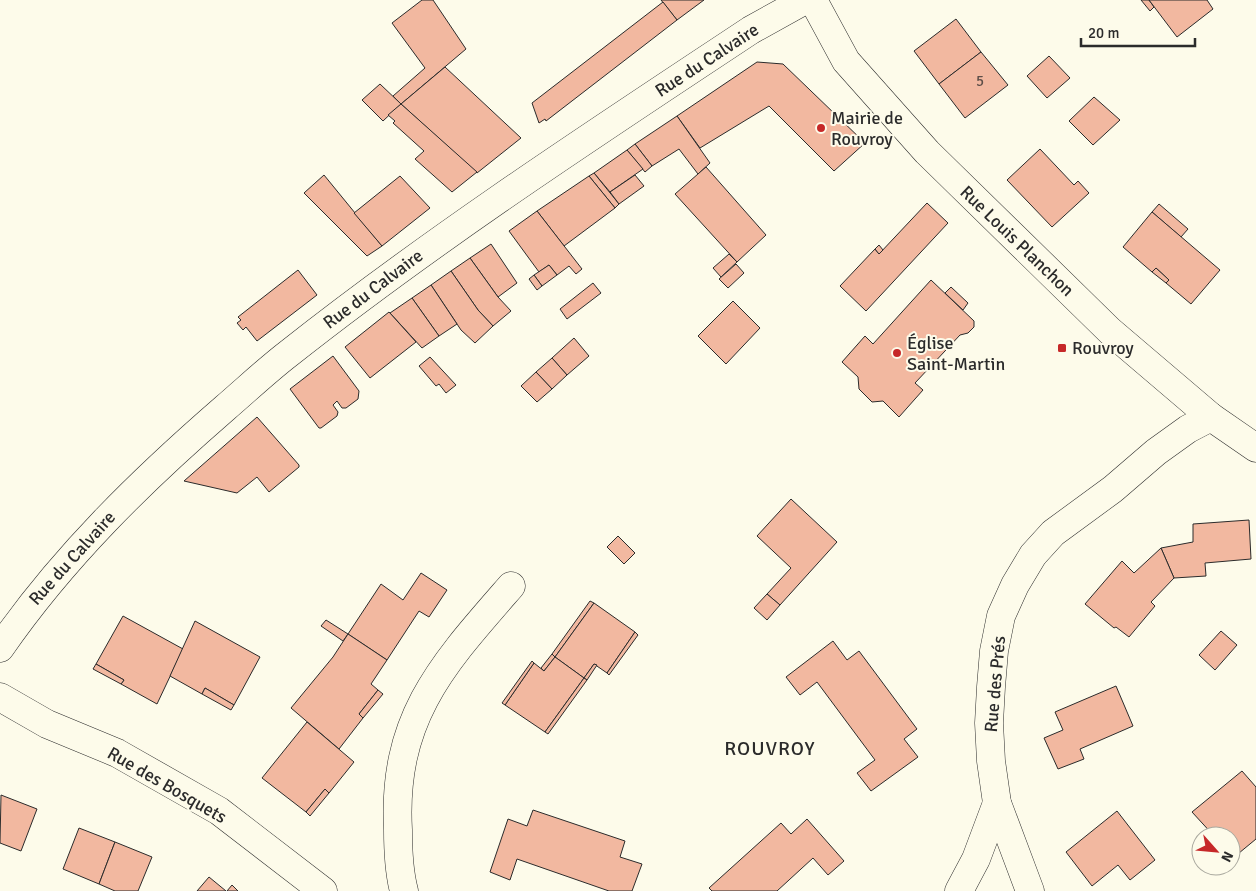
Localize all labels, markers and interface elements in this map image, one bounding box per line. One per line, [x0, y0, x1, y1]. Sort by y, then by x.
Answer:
scale bar [1081, 15, 1195, 47]
street label: Rue du Calvaire [651, 18, 763, 102]
text: 20 m [1088, 24, 1119, 42]
house number: 5 [976, 72, 984, 90]
place label: Mairie de Rouvroy [831, 107, 903, 150]
marker: Mairie de Rouvroy [815, 122, 827, 134]
street label: Rue Louis Planchon [955, 181, 1079, 301]
street label: Rue du Calvaire [319, 244, 427, 334]
place label: Église Saint-Martin [907, 332, 1005, 375]
place label: Rouvroy [1072, 337, 1134, 359]
marker: Rouvroy [1056, 342, 1068, 354]
marker: Église Saint-Martin [891, 347, 903, 359]
street label: Rue du Calvaire [24, 506, 120, 610]
street label: Rue des Prés [980, 635, 1010, 733]
district label: ROUVROY [724, 736, 816, 761]
street label: Rue des Bosquets [103, 742, 231, 828]
north arrow [1191, 826, 1241, 876]
text: N [1217, 848, 1237, 865]

